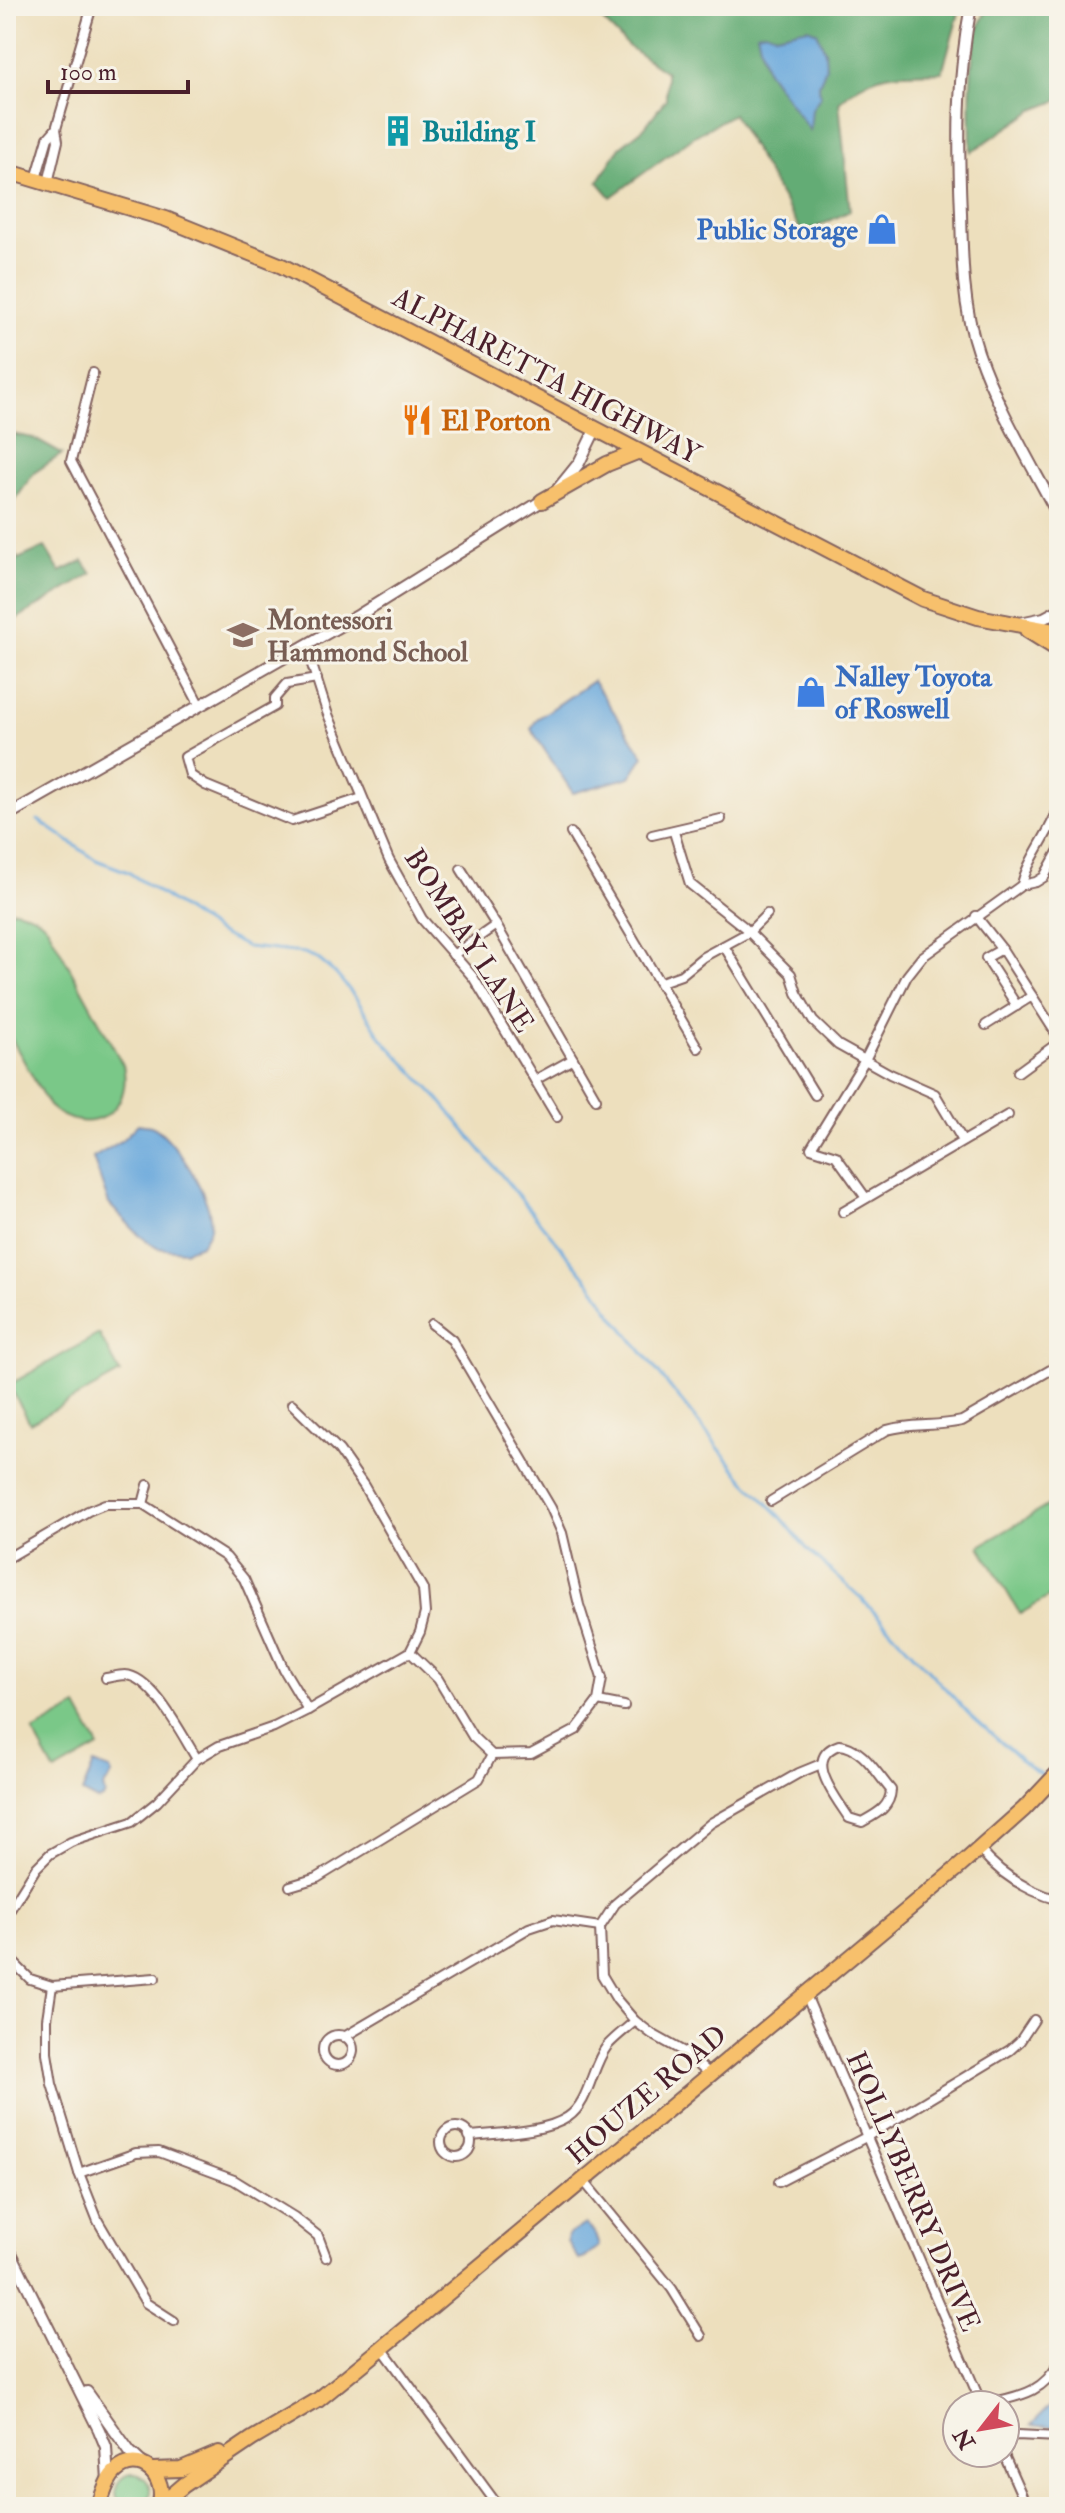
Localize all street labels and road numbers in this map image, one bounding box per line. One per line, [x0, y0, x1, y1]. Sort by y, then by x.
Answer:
street label: ALPHARETTA HIGHWAY [385, 280, 707, 473]
street label: BOMBAY LANE [396, 842, 541, 1039]
street label: HOUZE ROAD [560, 2018, 734, 2172]
street label: HOLLYBERRY DRIVE [838, 2046, 987, 2337]

